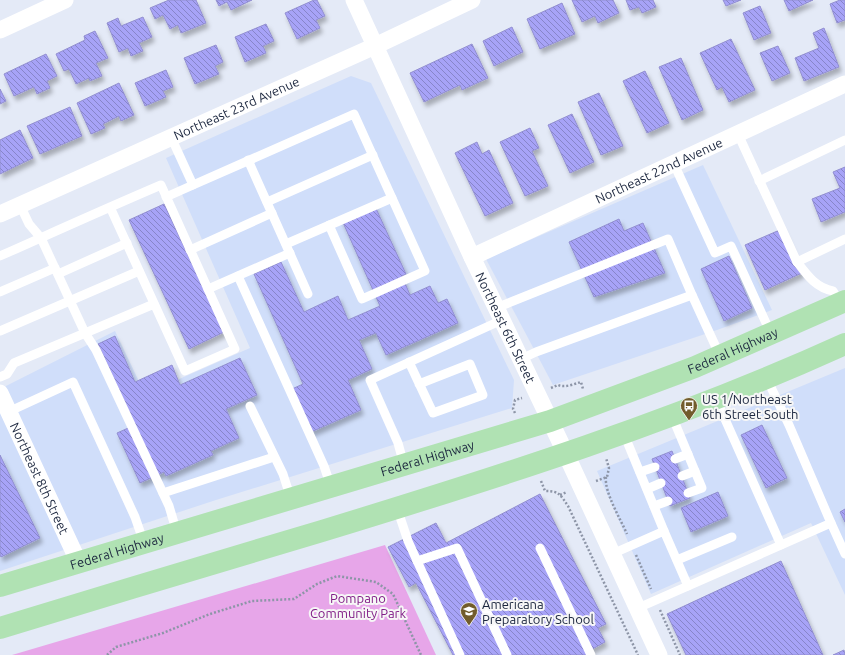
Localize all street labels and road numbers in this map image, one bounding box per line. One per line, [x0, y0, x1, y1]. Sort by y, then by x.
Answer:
street label: Northeast 23rd Avenue [171, 74, 301, 142]
street label: Northeast 22nd Avenue [593, 135, 725, 206]
street label: Northeast 6th Street [473, 270, 538, 385]
street label: Federal Highway [686, 325, 780, 376]
street label: Northeast 8th Street [8, 420, 72, 536]
street label: Federal Highway [379, 437, 476, 478]
street label: Federal Highway [68, 530, 165, 572]

